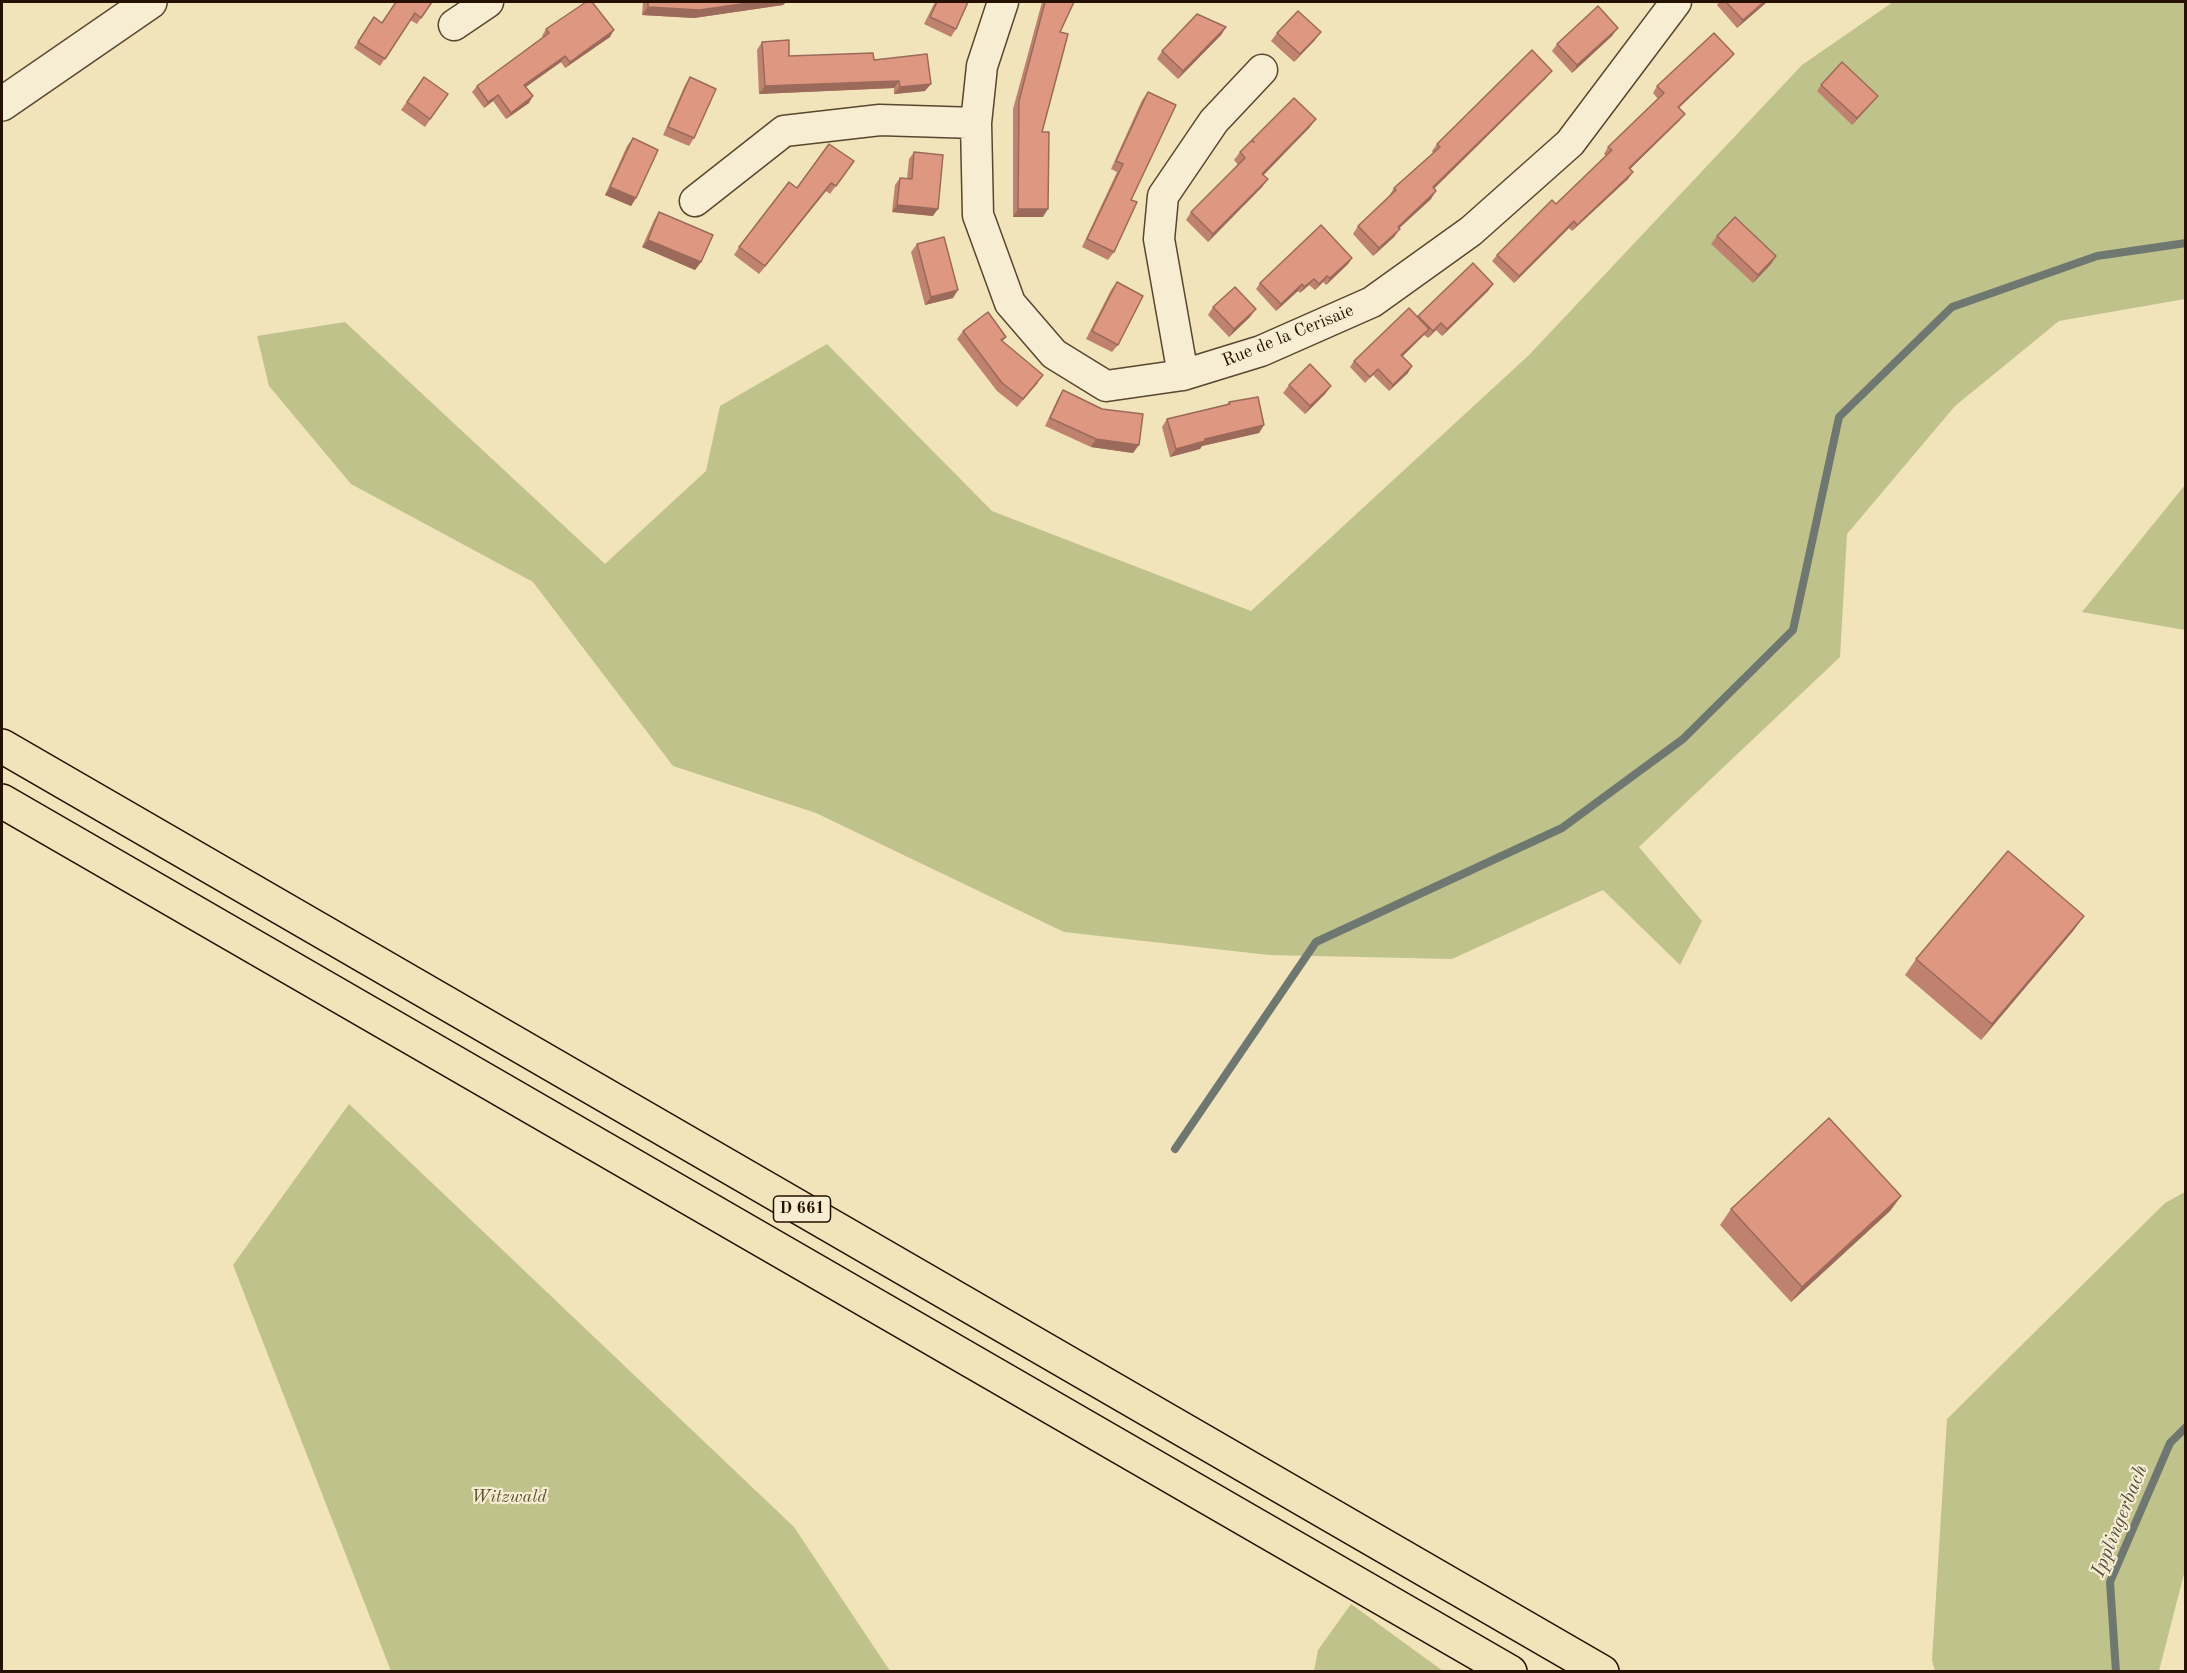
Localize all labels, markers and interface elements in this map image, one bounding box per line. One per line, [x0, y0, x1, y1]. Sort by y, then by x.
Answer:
street label: Rue de la Cerisaie [1219, 300, 1357, 372]
road number: D 661 [774, 1196, 830, 1222]
water label: Ipplingerbach [2087, 1461, 2153, 1581]
park label: Witzwald [471, 1486, 547, 1508]

